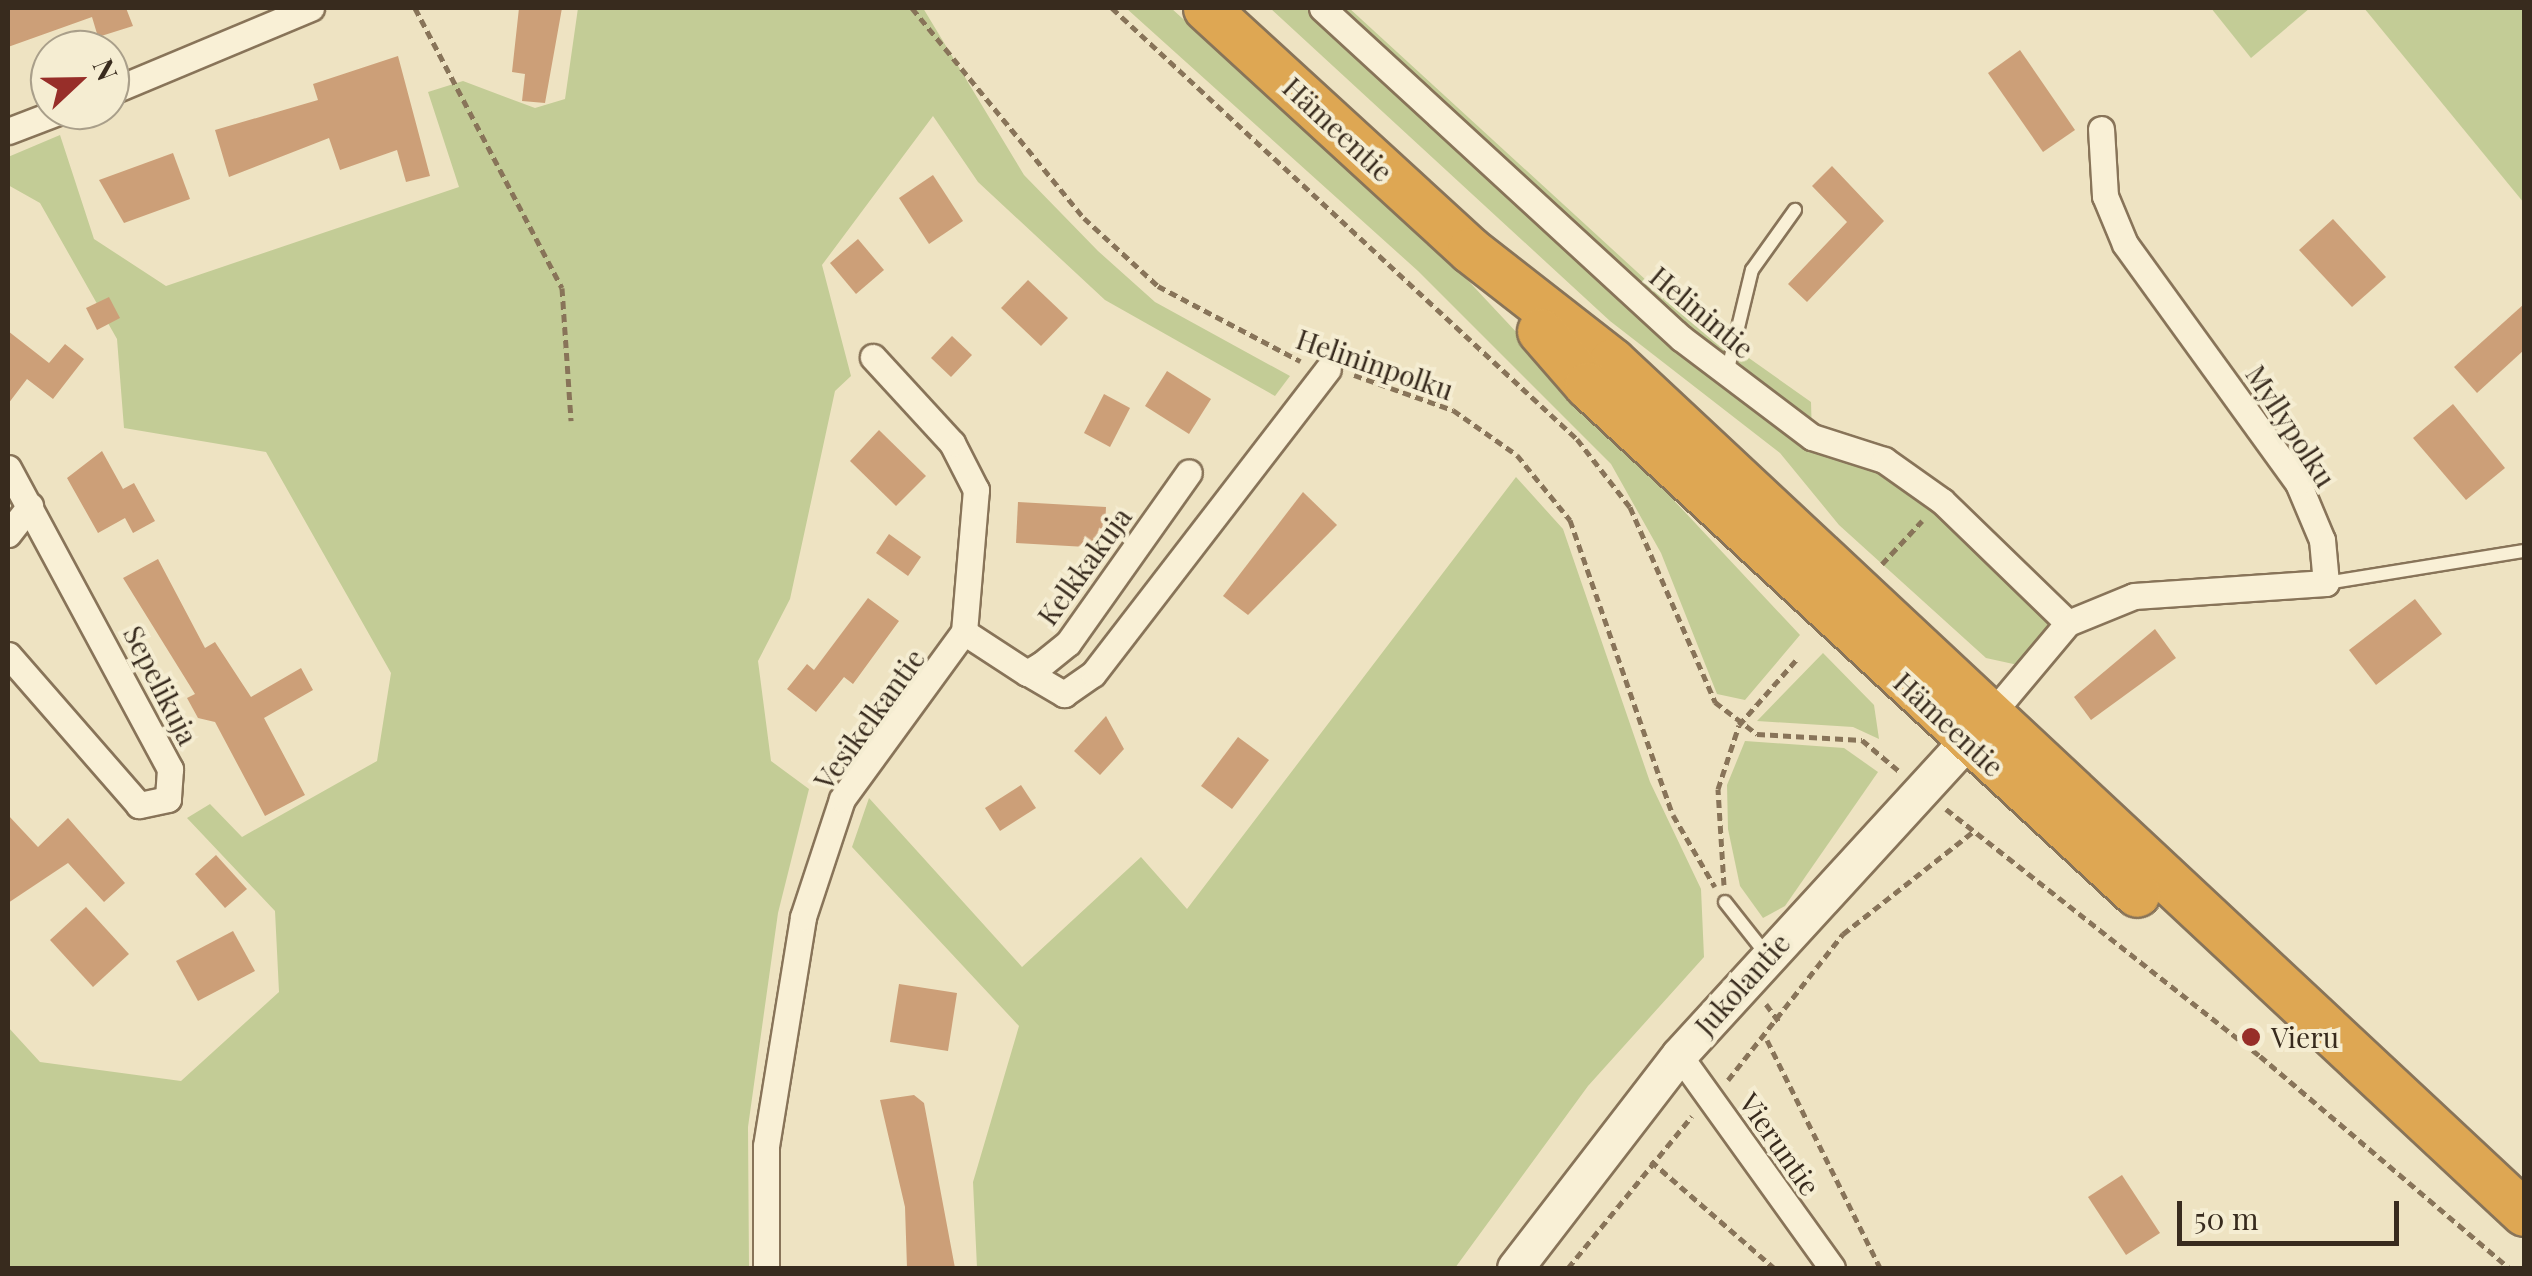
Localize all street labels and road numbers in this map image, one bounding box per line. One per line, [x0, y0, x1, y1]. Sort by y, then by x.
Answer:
street label: Hämeentie [1276, 70, 1400, 188]
street label: Helinintie [1643, 259, 1761, 365]
street label: Helininpolku [1292, 321, 1458, 407]
street label: Myllypolku [2239, 359, 2343, 493]
street label: Kelkkakuja [1030, 501, 1138, 631]
street label: Sepelikuja [117, 620, 205, 750]
street label: Vesikelkantie [807, 642, 931, 796]
street label: Hämeentie [1887, 665, 2011, 783]
street label: Jukolantie [1687, 926, 1797, 1042]
street label: Vieruntie [1733, 1086, 1827, 1202]

